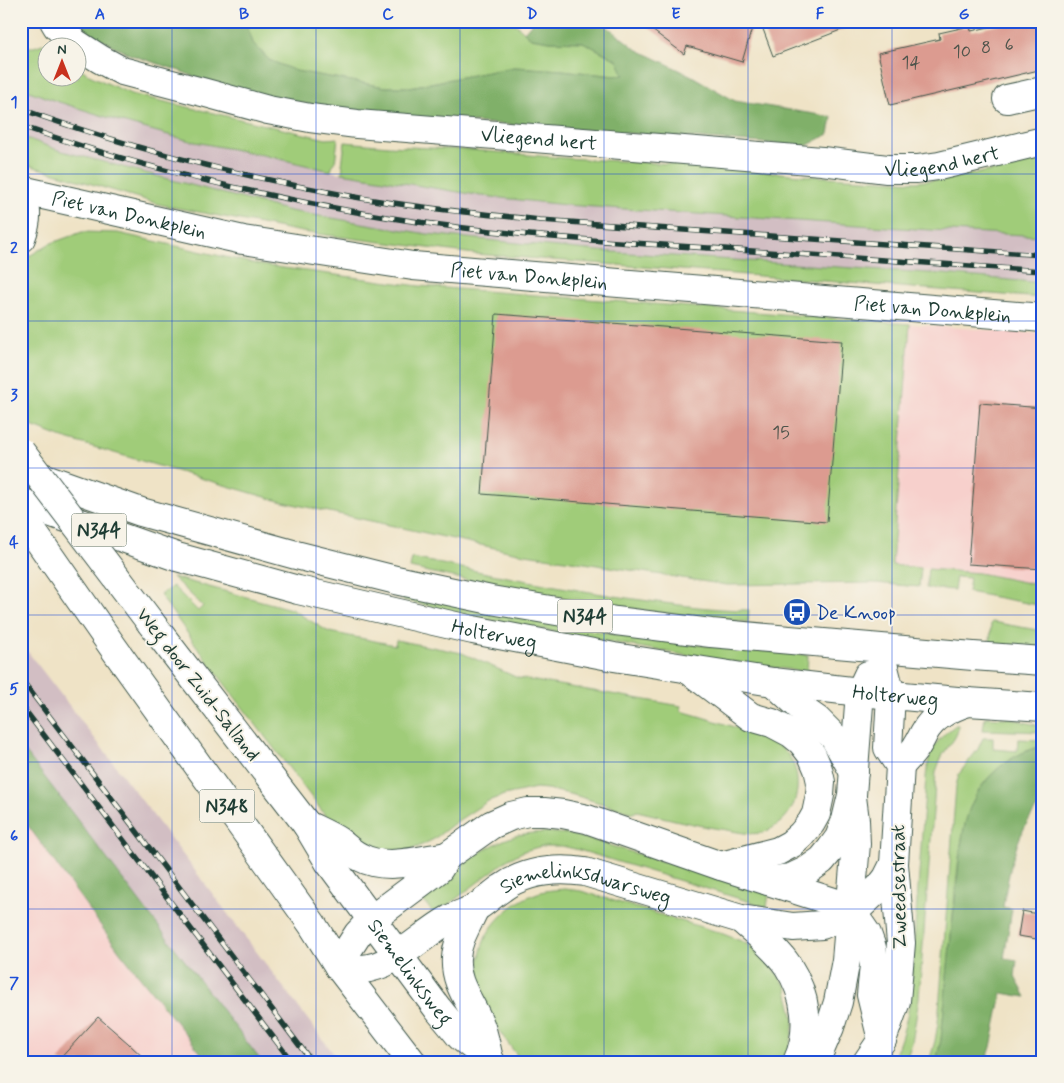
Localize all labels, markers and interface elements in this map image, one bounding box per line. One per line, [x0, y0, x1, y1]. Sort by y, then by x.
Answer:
text: A [95, 4, 105, 25]
text: B [239, 4, 249, 25]
text: C [382, 4, 394, 25]
text: D [526, 4, 538, 25]
text: E [671, 4, 681, 25]
text: F [816, 4, 825, 25]
text: G [959, 4, 970, 25]
house number: 6 [1004, 33, 1014, 57]
house number: 8 [981, 36, 991, 60]
north arrow [38, 38, 88, 88]
house number: 10 [953, 40, 971, 64]
text: N [57, 41, 67, 59]
house number: 14 [902, 51, 921, 75]
text: 1 [10, 92, 18, 113]
street label: Vliegend hert [480, 122, 598, 158]
street label: Vliegend hert [884, 140, 1002, 184]
street label: Piet van Donkplein [49, 185, 209, 246]
text: 2 [10, 238, 18, 259]
street label: Piet van Donkplein [449, 257, 609, 297]
street label: Piet van Donkplein [853, 290, 1012, 330]
text: 3 [10, 385, 18, 406]
house number: 15 [772, 421, 790, 445]
road number: N344 [72, 514, 126, 546]
text: 4 [9, 532, 19, 553]
bus stop icon: De Knoop [782, 597, 812, 627]
road number: N344 [558, 600, 612, 632]
place label: De Knoop [816, 600, 896, 627]
street label: Weg door Zuid-Salland [128, 603, 266, 768]
street label: Holterweg [449, 614, 539, 658]
text: 5 [9, 679, 19, 700]
street label: Holterweg [851, 679, 939, 715]
road number: N348 [200, 789, 254, 822]
street label: Zweedsestraat [885, 824, 914, 950]
text: 6 [10, 826, 18, 847]
street label: Siemelinksdwarsweg [495, 858, 674, 913]
street label: Siemelinksweg [361, 914, 458, 1033]
text: 7 [9, 973, 19, 994]

